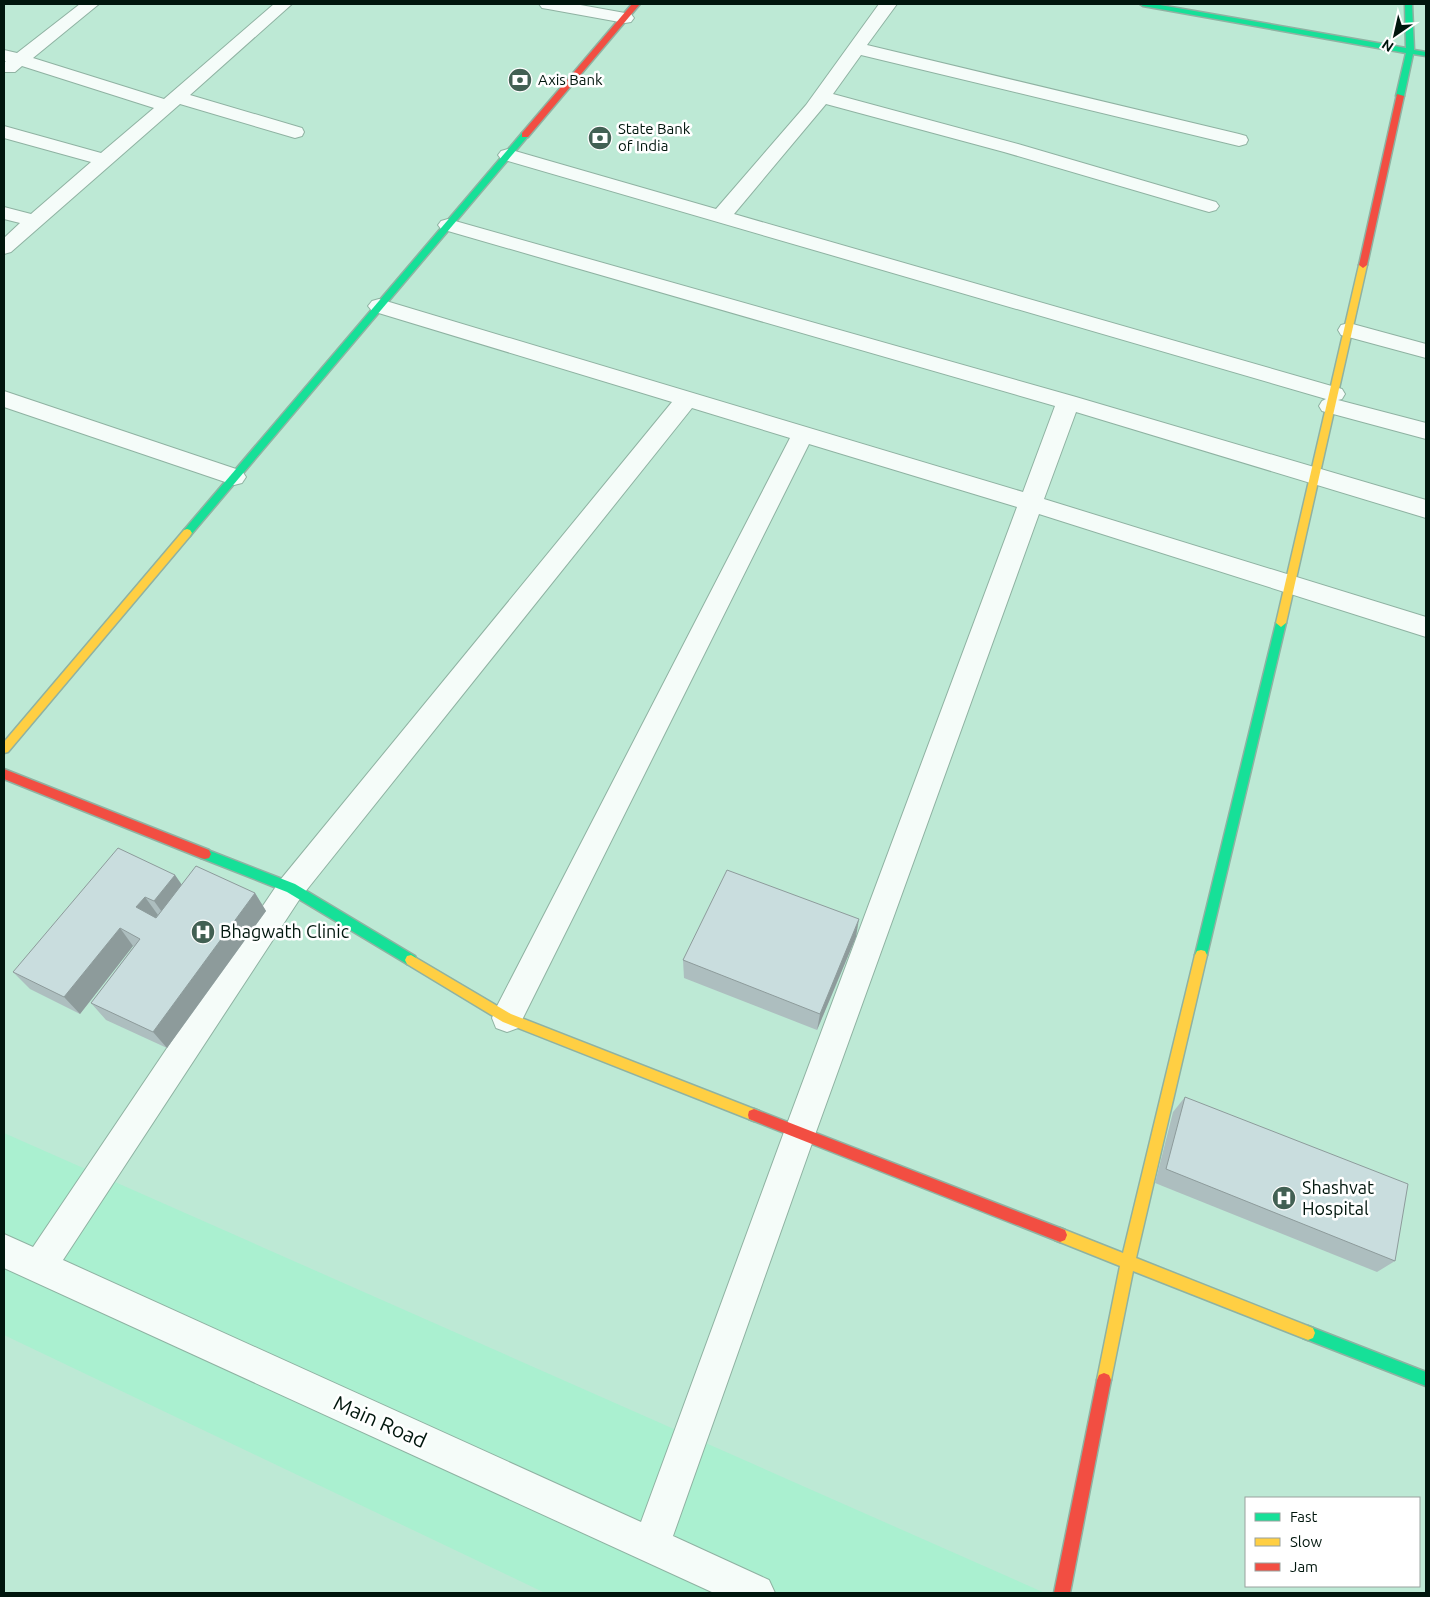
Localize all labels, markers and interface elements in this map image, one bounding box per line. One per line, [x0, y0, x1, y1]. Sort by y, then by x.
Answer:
north arrow [1370, 10, 1420, 60]
text: N [1379, 36, 1397, 55]
bank icon: Axis Bank [507, 67, 533, 93]
place label: Axis Bank [538, 71, 603, 88]
place label: State Bank of India [618, 120, 691, 154]
bank icon: State Bank of India [587, 125, 613, 151]
hospital icon: Bhagwath Clinic [190, 919, 216, 945]
place label: Bhagwath Clinic [220, 921, 349, 941]
place label: Shashvat Hospital [1302, 1177, 1374, 1218]
hospital icon: Shashvat Hospital [1271, 1185, 1297, 1211]
street label: Main Road [330, 1390, 431, 1452]
legend [1245, 1497, 1420, 1587]
text: Fast [1290, 1508, 1318, 1525]
text: Slow [1290, 1533, 1323, 1550]
text: Jam [1290, 1558, 1318, 1575]

